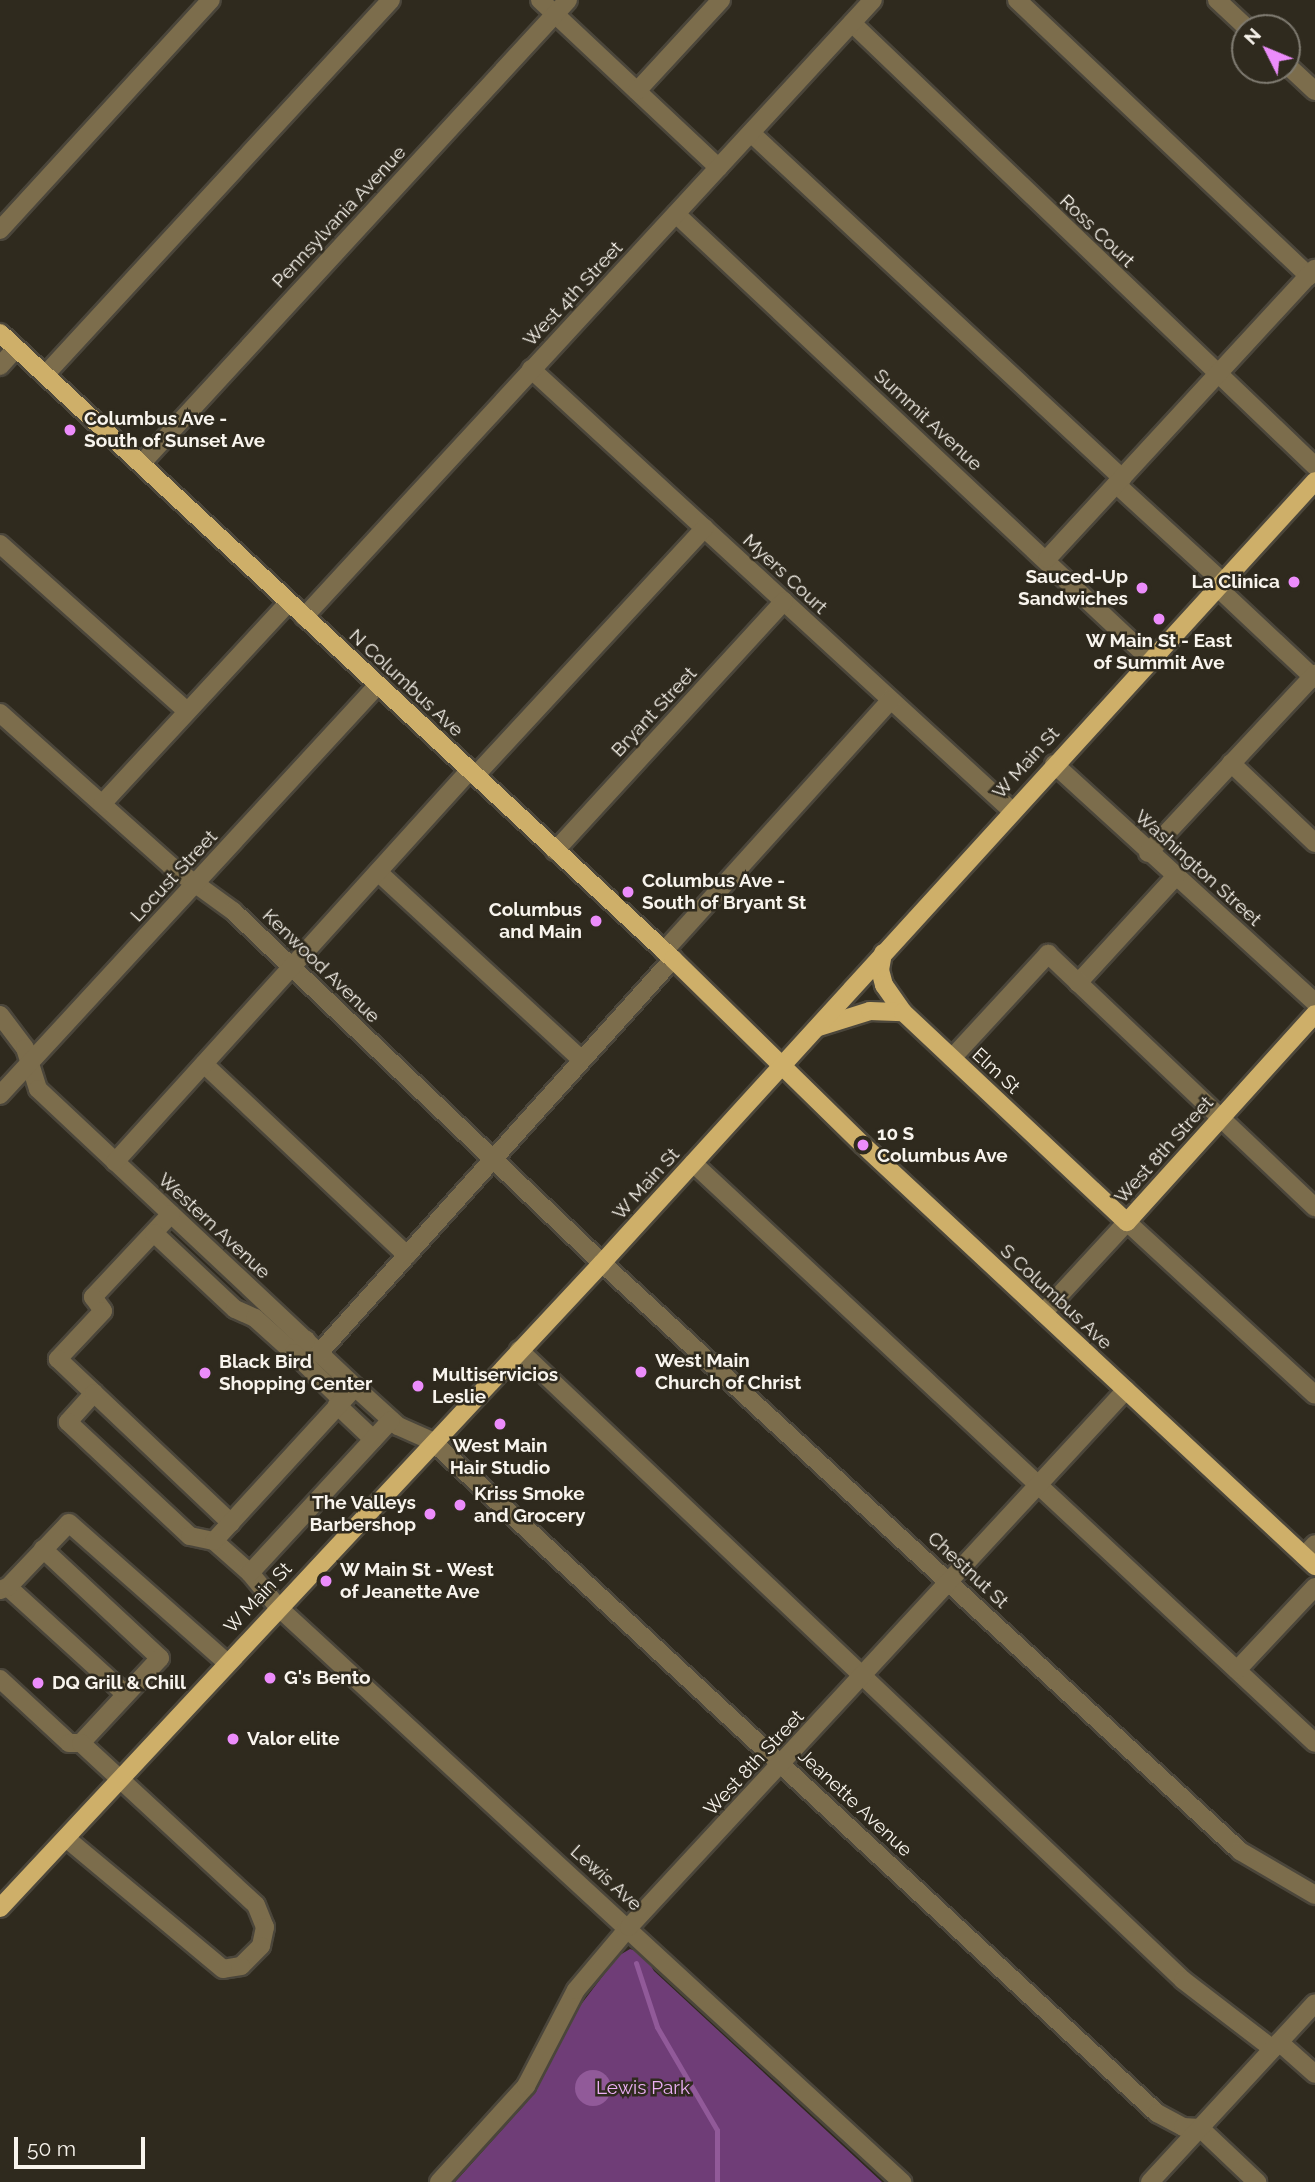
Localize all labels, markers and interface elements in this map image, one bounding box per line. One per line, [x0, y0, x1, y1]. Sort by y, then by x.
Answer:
north arrow [1231, 14, 1301, 84]
text: N [1239, 23, 1265, 49]
street label: Pennsylvania Avenue [267, 141, 411, 293]
street label: Ross Court [1055, 190, 1139, 272]
street label: West 4th Street [518, 237, 628, 351]
street label: Summit Avenue [869, 364, 987, 476]
place label: Columbus Ave - South of Sunset Ave [84, 408, 266, 452]
marker: Columbus Ave - South of Sunset Ave [62, 422, 78, 438]
street label: Myers Court [738, 529, 832, 619]
place label: Sauced-Up Sandwiches [1018, 566, 1128, 610]
place label: La Clinica [1192, 571, 1280, 593]
marker: La Clinica [1286, 574, 1302, 590]
marker: Sauced-Up Sandwiches [1134, 580, 1150, 596]
marker: W Main St - East of Summit Ave [1151, 611, 1167, 627]
street label: N Columbus Ave [344, 624, 468, 742]
place label: W Main St - East of Summit Ave [1085, 630, 1233, 674]
street label: Bryant Street [607, 662, 701, 762]
street label: W Main St [988, 722, 1064, 804]
street label: Washington Street [1130, 805, 1266, 931]
street label: Locust Street [126, 825, 222, 927]
place label: Columbus Ave - South of Bryant St [642, 870, 807, 914]
marker: Columbus Ave - South of Bryant St [620, 884, 636, 900]
place label: Columbus and Main [489, 899, 582, 943]
street label: Kenwood Avenue [257, 904, 385, 1028]
marker: Columbus and Main [588, 913, 604, 929]
street label: Elm St [967, 1043, 1025, 1099]
street label: West 8th Street [1110, 1092, 1218, 1208]
place label: 10 S Columbus Ave [877, 1123, 1008, 1167]
marker: 10 S Columbus Ave [855, 1137, 871, 1153]
street label: W Main St [608, 1143, 684, 1225]
street label: Western Avenue [153, 1168, 275, 1284]
street label: S Columbus Ave [995, 1239, 1117, 1355]
place label: West Main Church of Christ [655, 1350, 802, 1394]
place label: Black Bird Shopping Center [219, 1351, 372, 1395]
place label: Multiservicios Leslie [432, 1364, 558, 1408]
marker: West Main Church of Christ [633, 1364, 649, 1380]
marker: Black Bird Shopping Center [197, 1365, 213, 1381]
marker: Multiservicios Leslie [410, 1378, 426, 1394]
marker: West Main Hair Studio [492, 1416, 508, 1432]
place label: West Main Hair Studio [450, 1435, 550, 1479]
place label: Kriss Smoke and Grocery [474, 1483, 586, 1527]
place label: The Valleys Barbershop [310, 1492, 416, 1536]
marker: Kriss Smoke and Grocery [452, 1497, 468, 1513]
marker: The Valleys Barbershop [422, 1506, 438, 1522]
street label: Chestnut St [923, 1527, 1013, 1613]
street label: W Main St [219, 1558, 297, 1638]
place label: W Main St - West of Jeanette Ave [340, 1559, 495, 1603]
marker: W Main St - West of Jeanette Ave [318, 1573, 334, 1589]
place label: G's Bento [284, 1667, 370, 1689]
marker: G's Bento [262, 1670, 278, 1686]
place label: DQ Grill & Chill [52, 1672, 187, 1694]
marker: DQ Grill & Chill [30, 1675, 46, 1691]
street label: West 8th Street [699, 1705, 809, 1821]
place label: Valor elite [247, 1728, 340, 1750]
marker: Valor elite [225, 1731, 241, 1747]
street label: Jeanette Avenue [793, 1744, 917, 1862]
street label: Lewis Ave [565, 1840, 647, 1916]
park label: Lewis Park [596, 2077, 690, 2099]
scale bar [18, 2122, 149, 2166]
text: 50 m [27, 2136, 76, 2161]

